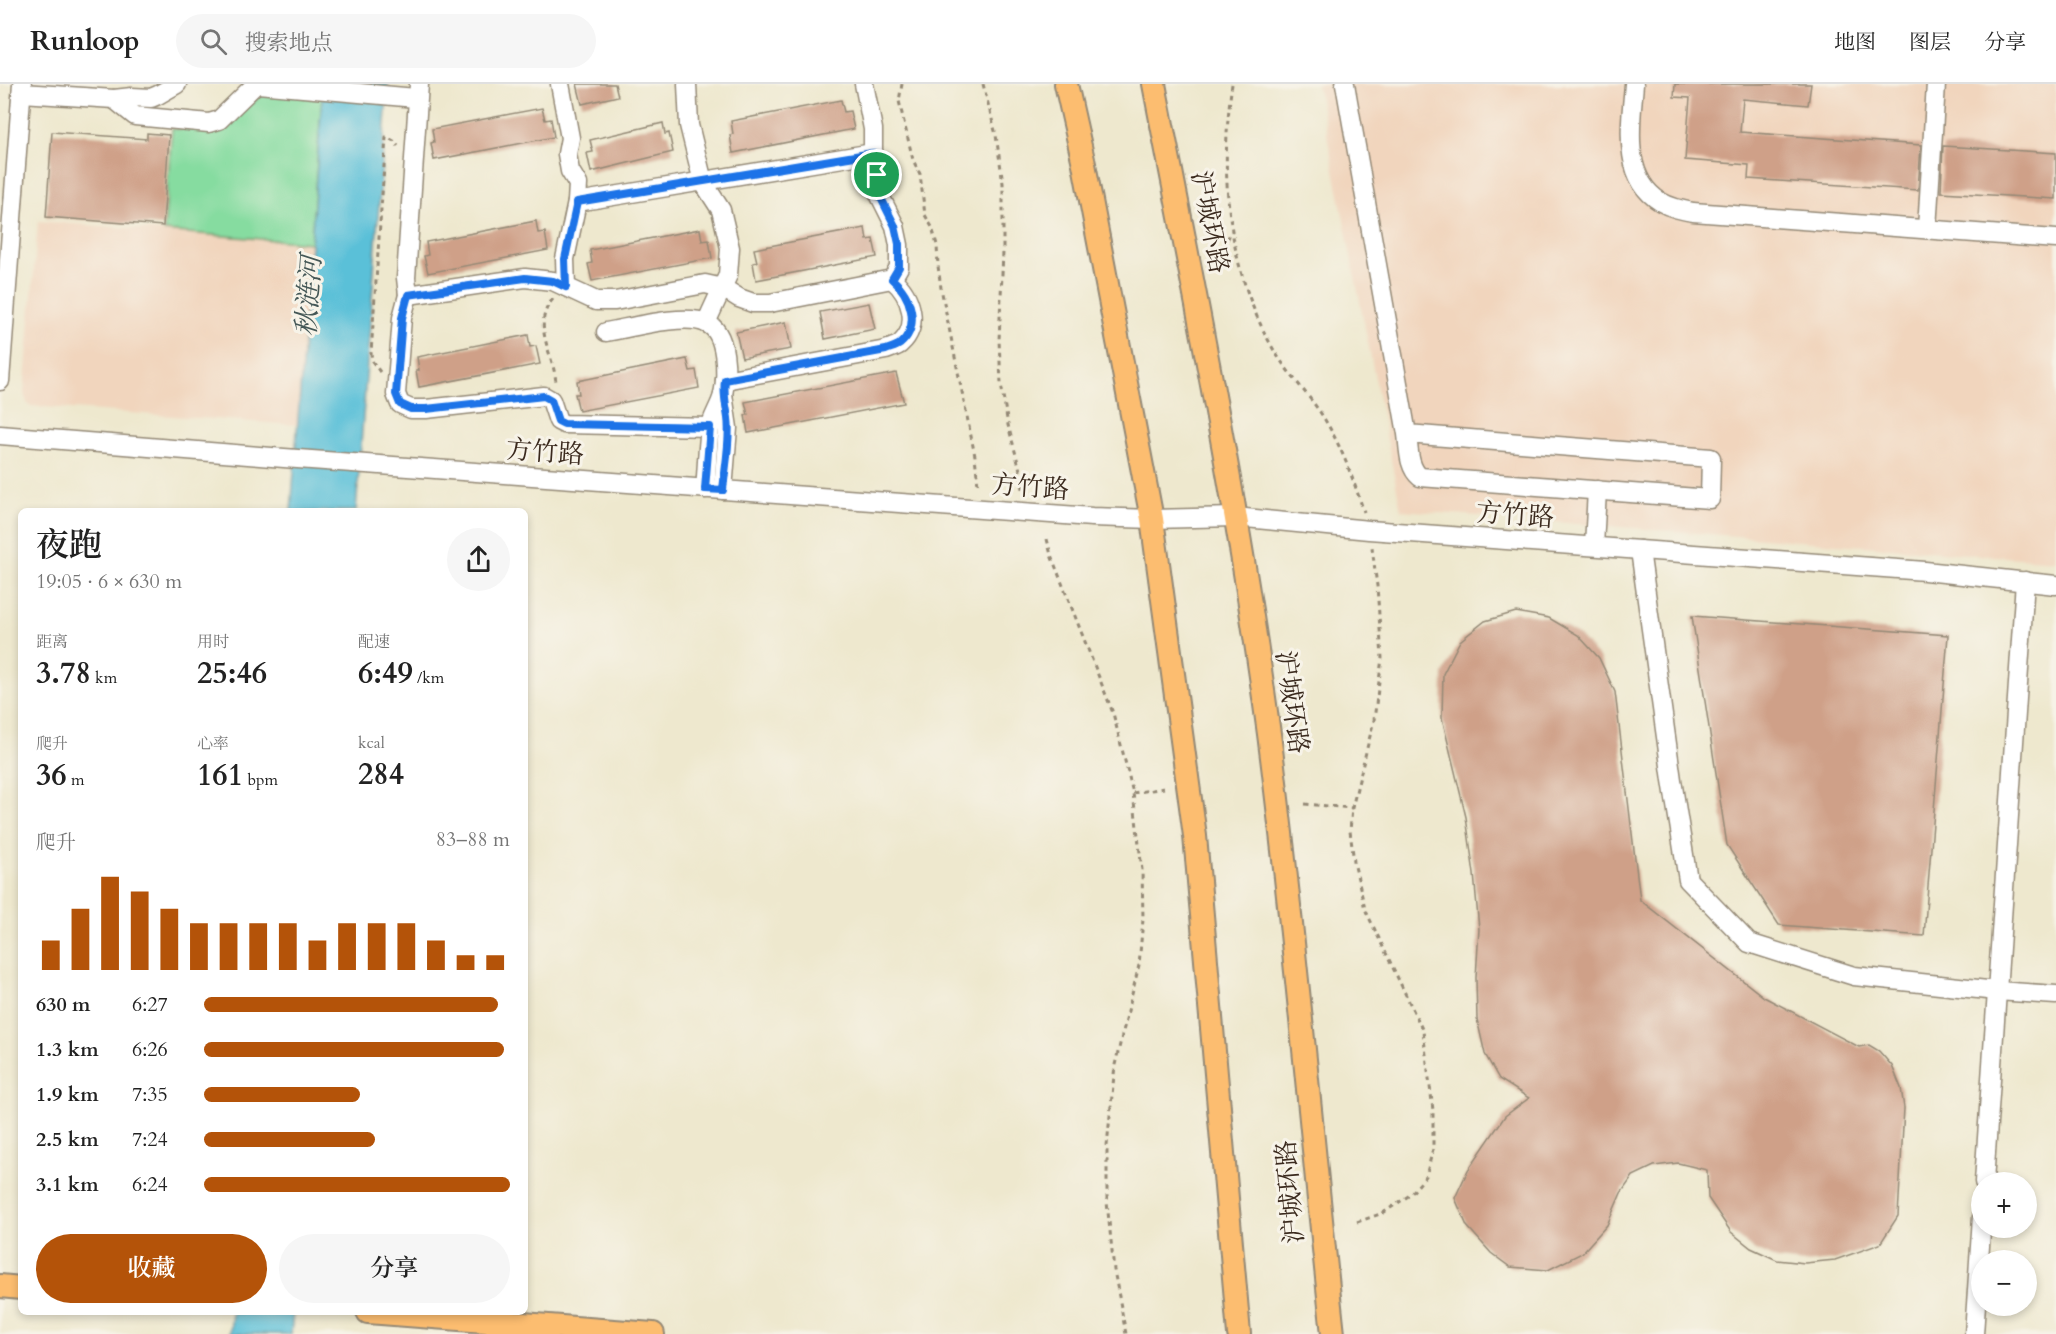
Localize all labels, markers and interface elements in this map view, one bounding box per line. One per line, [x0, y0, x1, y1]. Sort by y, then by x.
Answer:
search box [176, 14, 596, 68]
text: Runloop [30, 22, 140, 60]
icon: search [197, 25, 230, 58]
text: 搜索地点 [245, 28, 333, 58]
text: 地图 [1834, 28, 1876, 57]
text: 图层 [1909, 28, 1951, 57]
text: 分享 [1984, 28, 2026, 57]
pin [851, 149, 902, 200]
icon: arrive [860, 158, 893, 191]
street label: 沪城环路 [1183, 168, 1237, 276]
water label: 秋涟河 [288, 249, 331, 338]
street label: 方竹路 [505, 432, 585, 472]
street label: 方竹路 [990, 467, 1070, 507]
street label: 方竹路 [1475, 495, 1555, 535]
text: 夜跑 [36, 523, 102, 568]
button: share [447, 528, 510, 591]
text: 19:05 · 6 × 630 m [36, 568, 182, 595]
text: 距离 [36, 631, 68, 653]
text: 用时 [197, 631, 229, 653]
text: 配速 [358, 631, 390, 653]
street label: 沪城环路 [1267, 648, 1317, 756]
text: 3.78 [36, 653, 91, 694]
text: 25:46 [197, 653, 267, 694]
text: 6:49 [358, 653, 413, 694]
text: km [91, 667, 117, 689]
text: /km [413, 667, 444, 689]
text: kcal [358, 732, 385, 754]
text: 爬升 [36, 733, 68, 755]
text: 心率 [197, 733, 229, 755]
text: 284 [358, 754, 404, 795]
text: 36 [36, 755, 67, 796]
text: 161 [197, 755, 243, 796]
text: m [67, 769, 85, 791]
text: bpm [243, 769, 278, 791]
text: 83–88 m [436, 826, 510, 853]
text: 爬升 [36, 829, 76, 856]
text: 630 m [36, 991, 91, 1018]
text: 6:27 [132, 991, 168, 1018]
text: 1.3 km [36, 1036, 99, 1063]
text: 6:26 [132, 1036, 168, 1063]
text: 1.9 km [36, 1081, 99, 1108]
text: 7:35 [132, 1081, 168, 1108]
text: 2.5 km [36, 1126, 99, 1153]
text: 7:24 [132, 1126, 168, 1153]
street label: 沪城环路 [1268, 1139, 1312, 1245]
text: 3.1 km [36, 1171, 99, 1198]
text: 6:24 [132, 1171, 168, 1198]
map controls [1971, 1172, 2037, 1316]
button: + [1971, 1172, 2037, 1238]
button: 收藏 [36, 1234, 267, 1303]
button: 分享 [279, 1234, 510, 1303]
button: − [1971, 1250, 2037, 1316]

